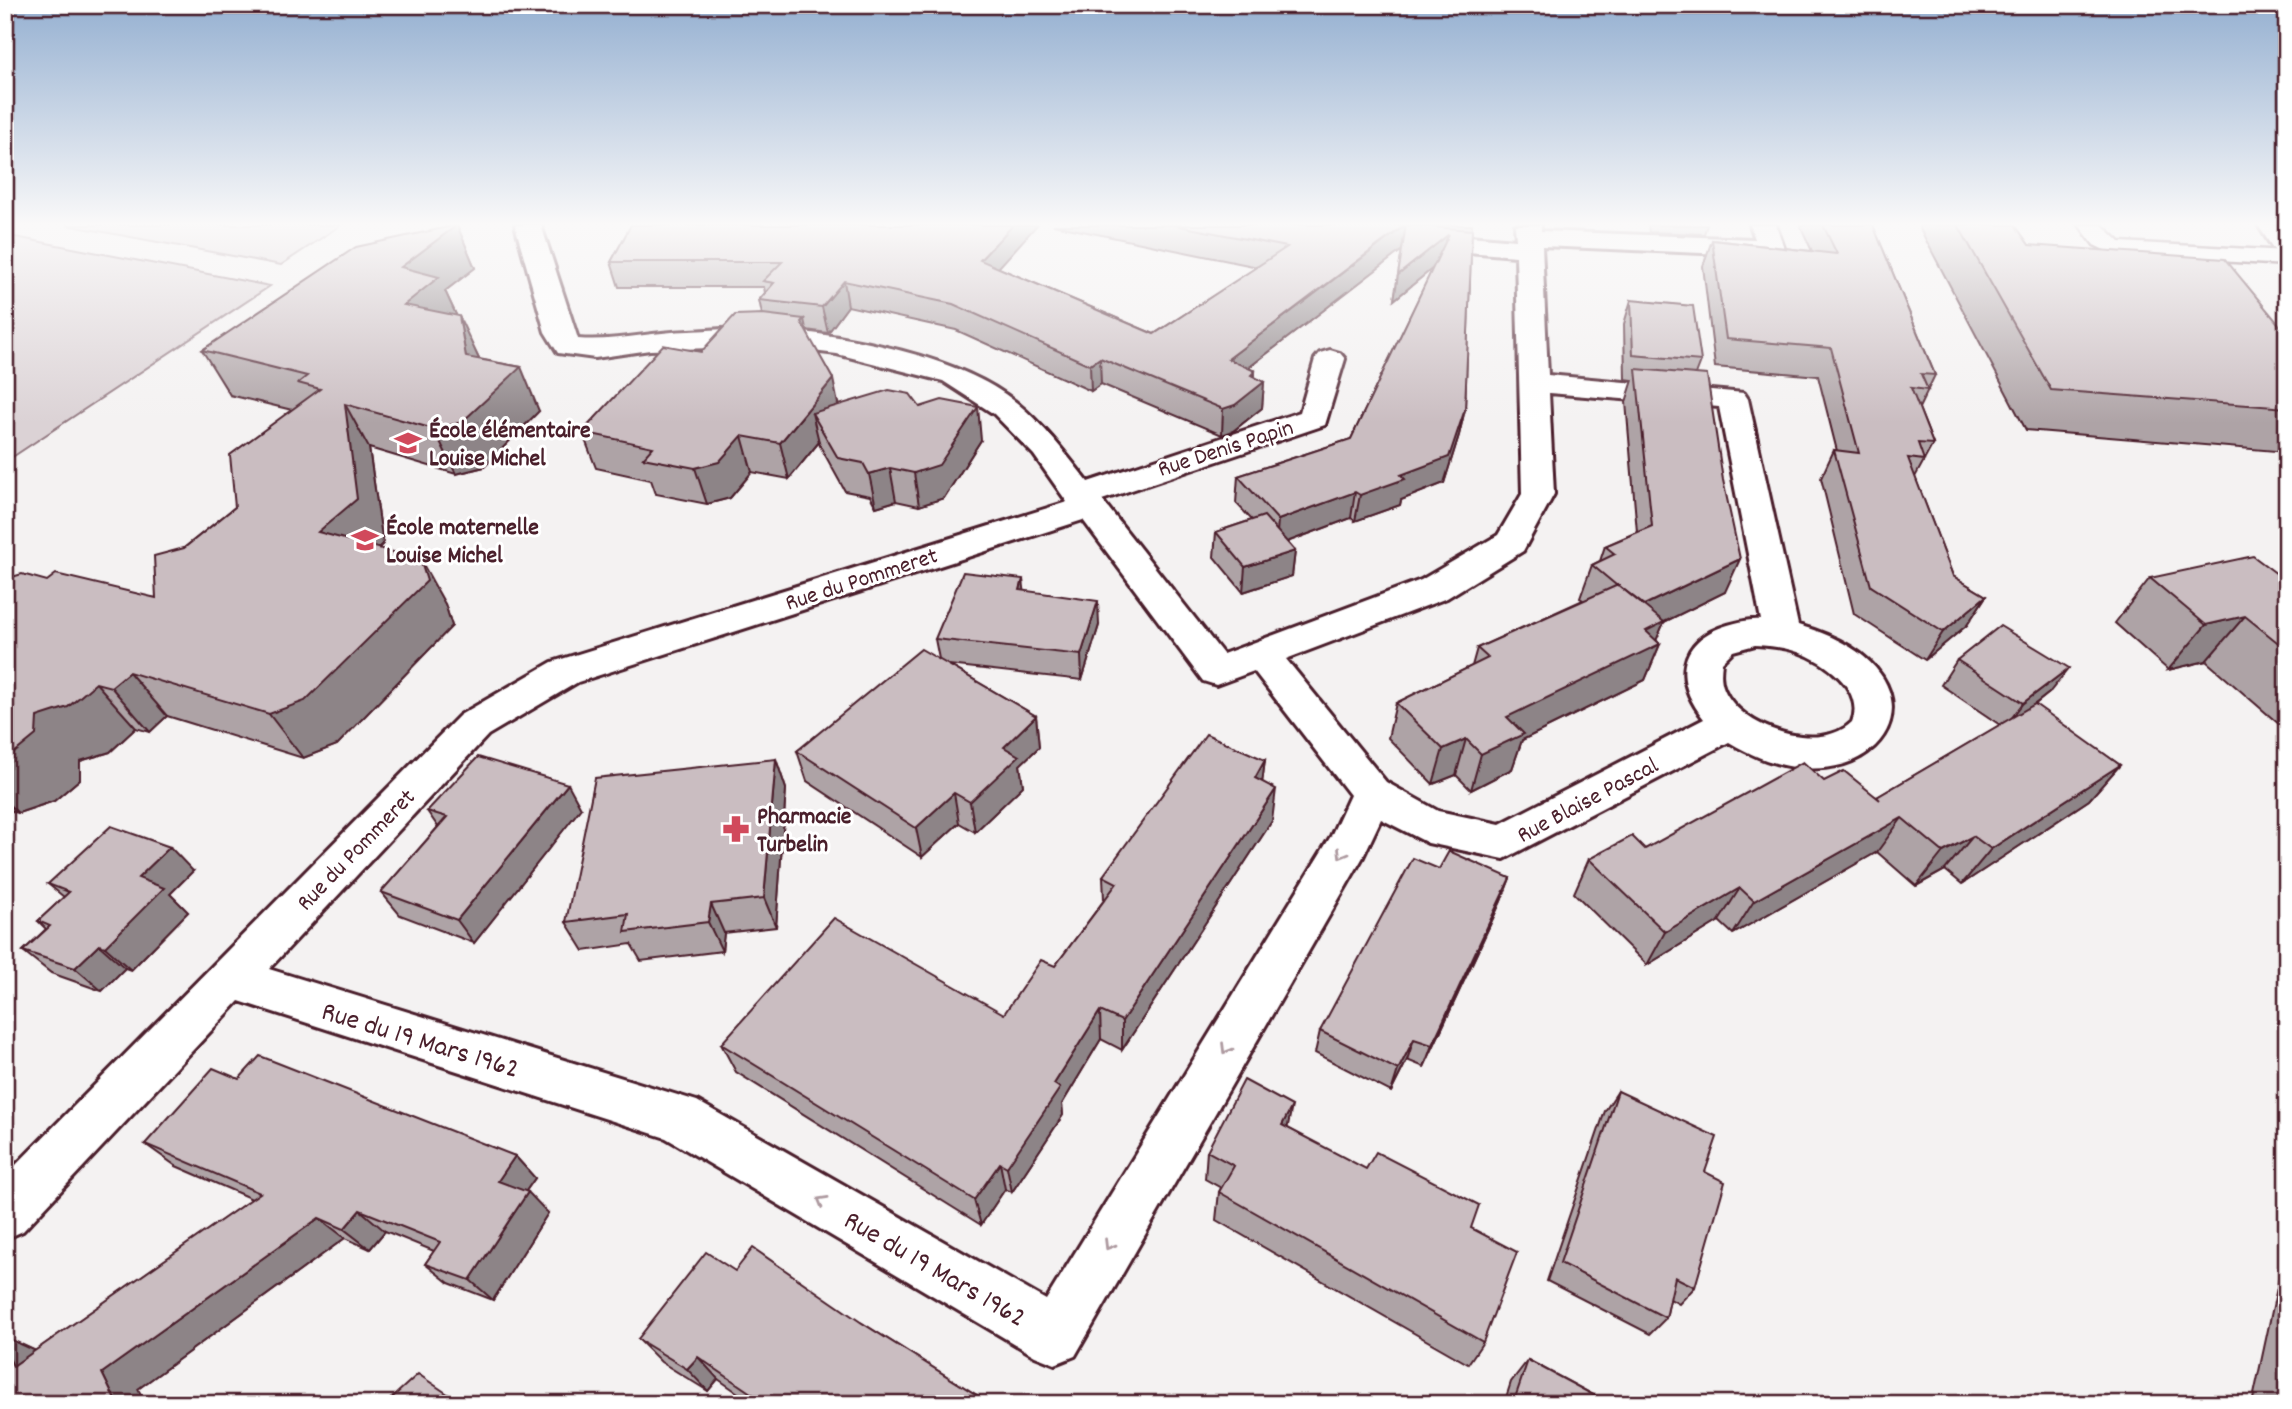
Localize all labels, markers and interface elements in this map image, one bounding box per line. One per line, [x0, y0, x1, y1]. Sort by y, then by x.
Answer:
street label: Rue Denis Papin [1154, 412, 1298, 488]
place label: École élémentaire Louise Michel [429, 415, 591, 477]
school or university icon: École élémentaire Louise Michel [393, 428, 423, 458]
place label: École maternelle Louise Michel [386, 512, 539, 574]
school or university icon: École maternelle Louise Michel [350, 525, 380, 555]
street label: Rue du Pommeret [781, 540, 943, 622]
street label: Rue Blaise Pascal [1512, 750, 1665, 853]
street label: Rue du Pommeret [290, 782, 425, 920]
place label: Pharmacie Turbelin [757, 801, 852, 863]
pharmacy icon: Pharmacie Turbelin [721, 814, 751, 844]
one-way arrow [1337, 847, 1350, 859]
street label: Rue du 19 Mars 1962 [316, 994, 523, 1092]
one-way arrow [1221, 1042, 1234, 1055]
one-way arrow [817, 1196, 830, 1209]
street label: Rue du 19 Mars 1962 [835, 1203, 1032, 1340]
one-way arrow [1104, 1237, 1117, 1250]

